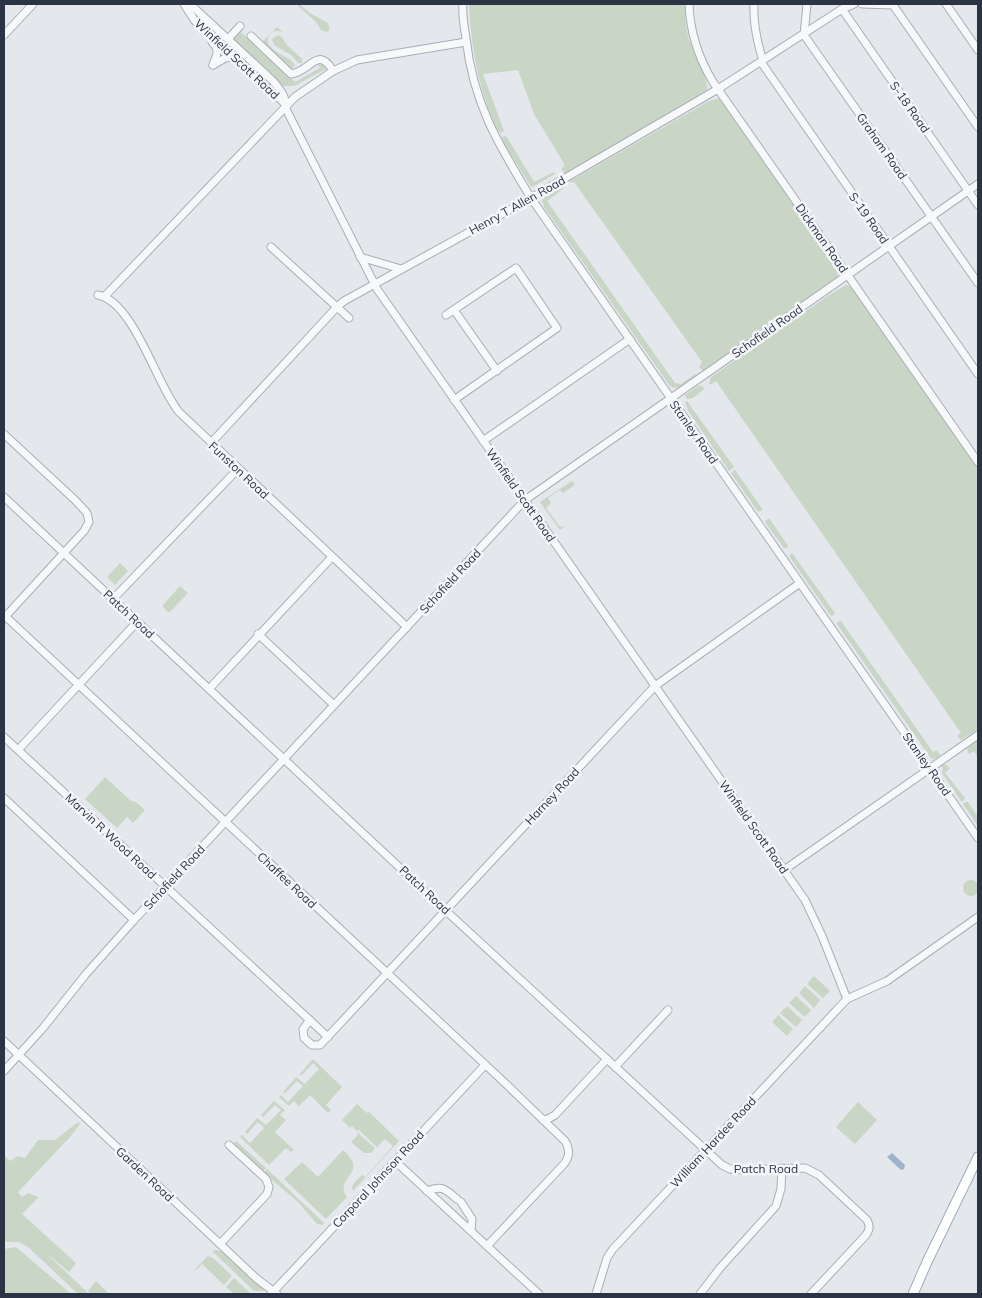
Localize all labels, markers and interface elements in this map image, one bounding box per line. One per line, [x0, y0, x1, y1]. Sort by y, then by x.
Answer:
street label: Winfield Scott Road [191, 16, 283, 102]
street label: S-18 Road [887, 78, 933, 136]
street label: Graham Road [854, 110, 910, 182]
street label: Henry T Allen Road [466, 172, 568, 238]
street label: S-19 Road [846, 189, 892, 247]
street label: Dickman Road [793, 200, 851, 276]
street label: Schofield Road [729, 301, 805, 361]
street label: Stanley Road [667, 397, 721, 467]
street label: Funston Road [206, 438, 272, 502]
street label: Winfield Scott Road [483, 445, 559, 545]
street label: Schofield Road [416, 545, 484, 617]
street label: Patch Road [100, 587, 158, 641]
street label: Stanley Road [900, 729, 954, 799]
street label: Harney Road [522, 764, 582, 828]
street label: Winfield Scott Road [716, 777, 792, 877]
street label: Marvin R Wood Road [62, 790, 160, 882]
street label: Schofield Road [140, 841, 208, 913]
street label: Chaffee Road [254, 849, 320, 911]
street label: Patch Road [396, 863, 454, 917]
street label: William Hardee Road [667, 1093, 759, 1191]
street label: Corporal Johnson Road [329, 1127, 427, 1231]
street label: Garden Road [113, 1143, 177, 1205]
street label: Patch Road [734, 1161, 798, 1176]

